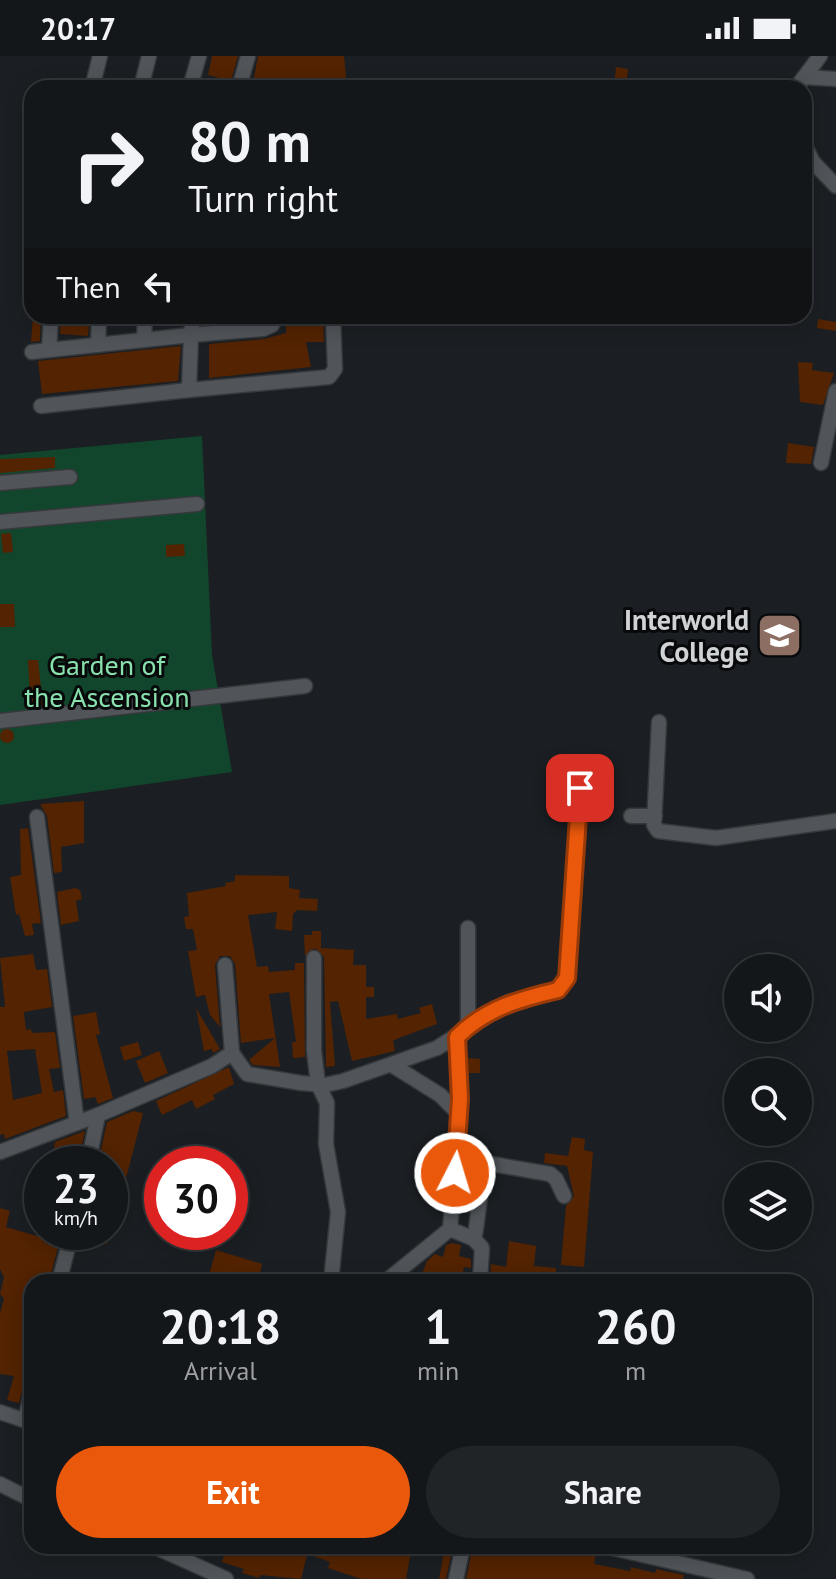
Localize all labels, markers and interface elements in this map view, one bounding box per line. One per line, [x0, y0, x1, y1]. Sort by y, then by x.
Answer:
text: 20:17 [40, 9, 116, 48]
text: 80 m [188, 105, 311, 177]
icon: right [56, 112, 160, 216]
text: Turn right [188, 175, 338, 222]
icon: left [137, 264, 181, 308]
text: Then [56, 267, 121, 306]
place label: Interworld College [624, 601, 749, 670]
school or university icon: Interworld College [756, 612, 804, 660]
park label: Garden of the Ascension [25, 646, 189, 715]
pin [546, 754, 614, 822]
icon: arrive [558, 766, 602, 810]
map controls [724, 954, 812, 1250]
button: sound [724, 954, 812, 1042]
button: search [724, 1058, 812, 1146]
position arrow [413, 1131, 497, 1215]
speed limit sign: 30 [144, 1146, 248, 1250]
text: 23 [53, 1162, 99, 1214]
button: layers [724, 1162, 812, 1250]
text: km/h [54, 1205, 98, 1231]
text: 20:18 [160, 1295, 281, 1357]
text: 1 [424, 1295, 452, 1357]
text: 260 [595, 1295, 676, 1357]
text: Arrival [184, 1354, 257, 1387]
text: min [417, 1354, 459, 1387]
text: m [625, 1354, 646, 1387]
button: Exit [56, 1446, 410, 1538]
button: Share [426, 1446, 780, 1538]

